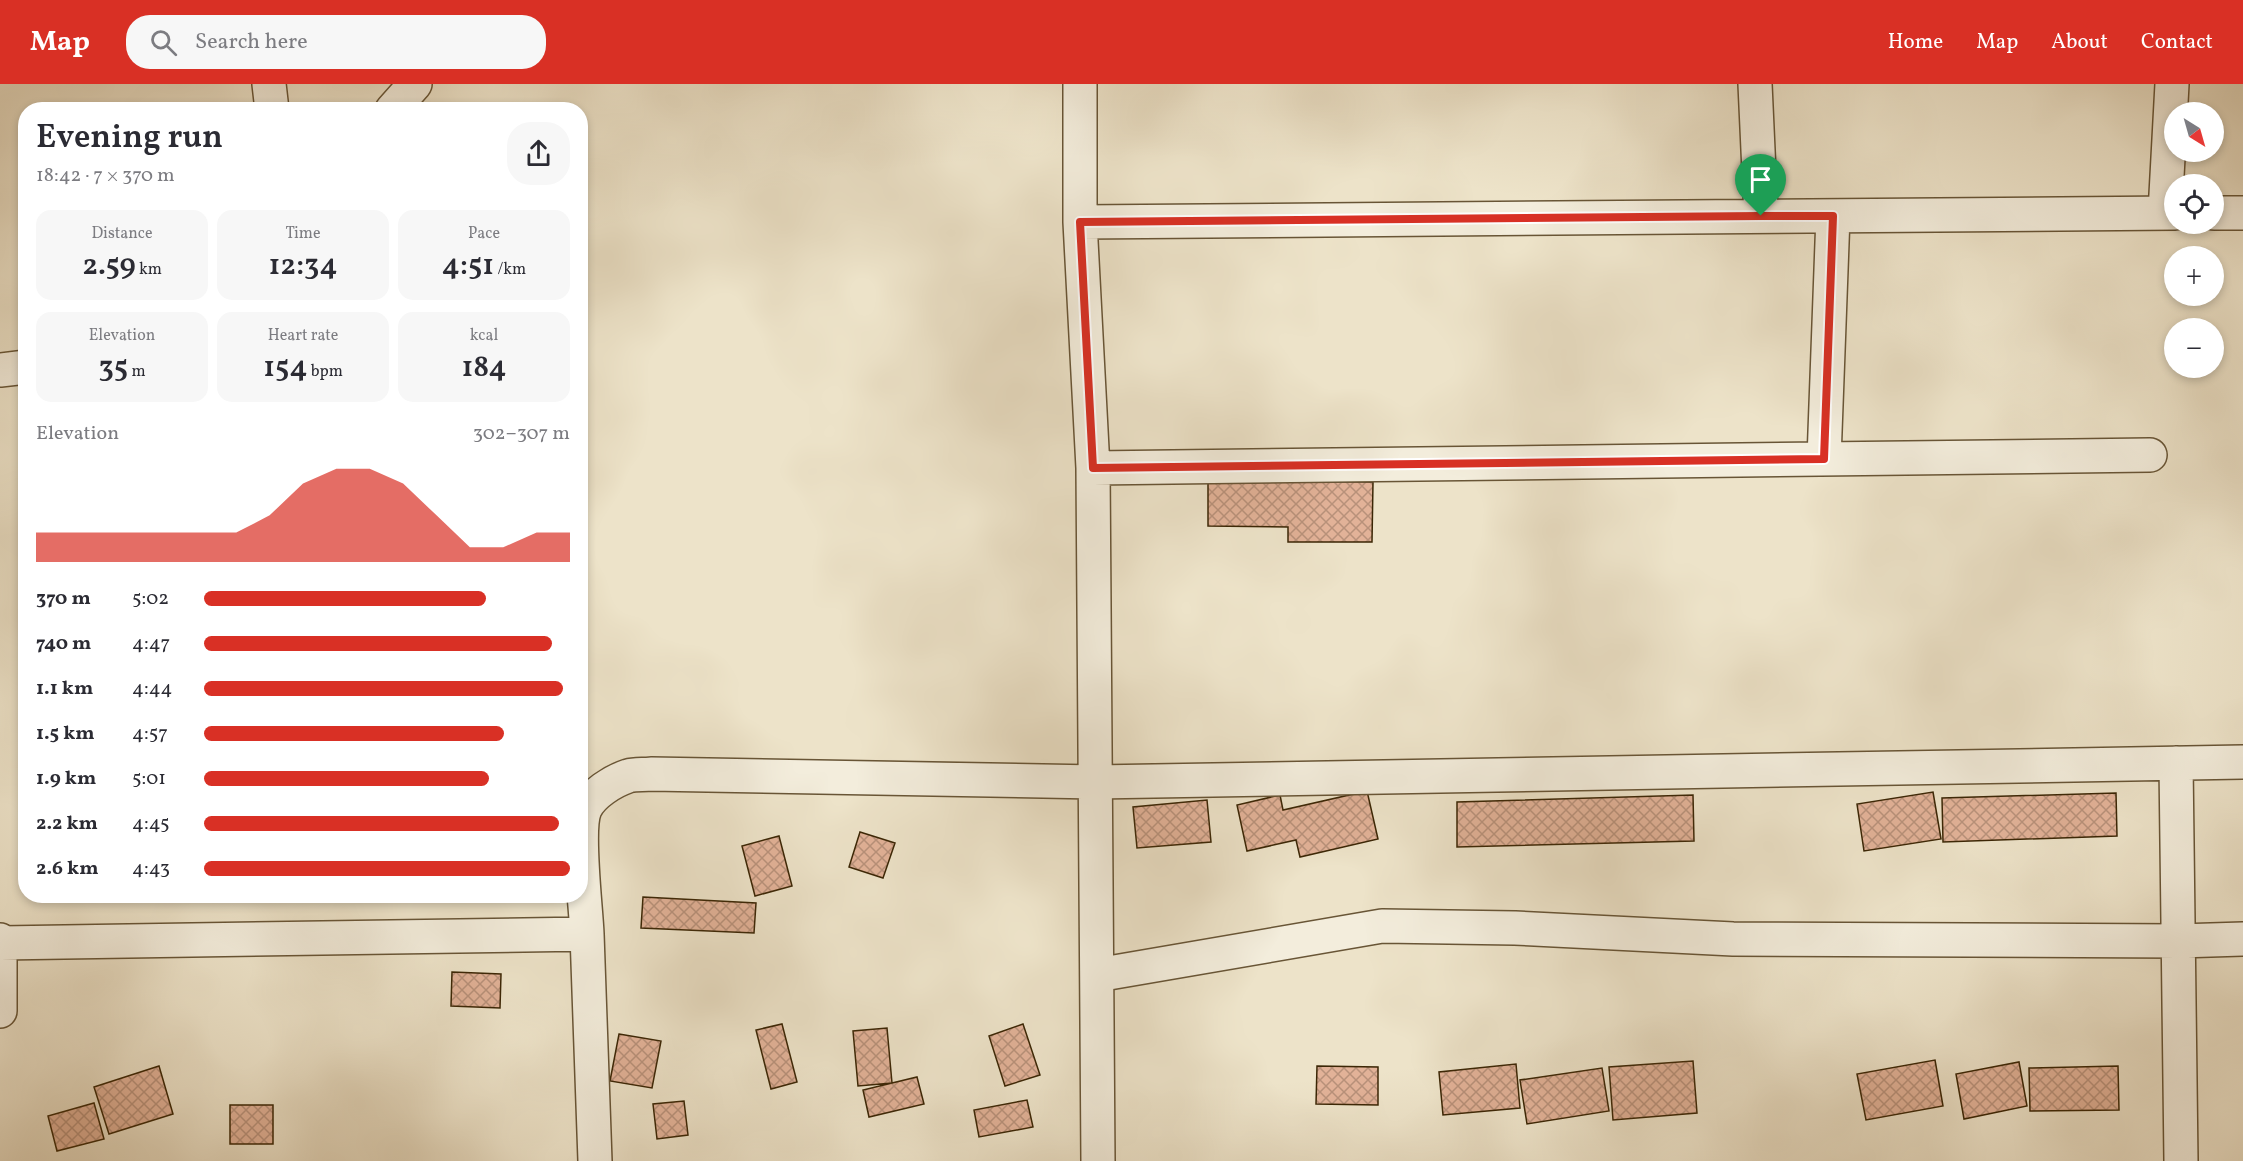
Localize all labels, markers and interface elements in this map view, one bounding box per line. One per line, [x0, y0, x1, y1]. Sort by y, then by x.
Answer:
search box [126, 15, 546, 69]
text: Map [30, 23, 90, 62]
icon: search [147, 26, 180, 59]
text: Search here [195, 27, 308, 58]
text: Home [1888, 28, 1943, 57]
text: Map [1976, 28, 2018, 57]
text: About [2051, 28, 2108, 57]
text: Contact [2141, 28, 2213, 57]
north arrow [2164, 102, 2224, 162]
map controls [2164, 102, 2224, 378]
text: Evening run [36, 116, 223, 162]
button: share [507, 122, 570, 185]
pin [1735, 154, 1786, 216]
text: 18:42 · 7 × 370 m [36, 162, 175, 190]
icon: arrive [1744, 163, 1777, 196]
button: locate [2164, 174, 2224, 234]
text: Distance [91, 223, 153, 245]
text: Time [285, 223, 321, 245]
text: Pace [468, 223, 500, 245]
text: 2.59 [82, 245, 136, 287]
text: 12:34 [268, 245, 338, 287]
text: 4:51 [442, 245, 494, 287]
button: + [2164, 246, 2224, 306]
text: km [136, 259, 162, 281]
text: /km [494, 259, 526, 281]
button: − [2164, 318, 2224, 378]
text: Elevation [89, 325, 155, 347]
text: Heart rate [268, 325, 338, 347]
text: kcal [470, 325, 498, 347]
text: 35 [98, 347, 128, 389]
text: 154 [263, 347, 308, 389]
text: 184 [461, 347, 507, 389]
text: m [128, 361, 146, 383]
text: bpm [308, 361, 343, 383]
text: Elevation [36, 420, 119, 448]
text: 302–307 m [473, 420, 570, 448]
text: 370 m [36, 585, 91, 613]
text: 5:02 [132, 585, 169, 613]
text: 740 m [36, 630, 91, 658]
text: 4:47 [132, 630, 170, 658]
text: 1.1 km [36, 675, 93, 703]
text: 4:44 [132, 675, 173, 703]
text: 1.5 km [36, 720, 95, 748]
text: 4:57 [132, 720, 168, 748]
text: 1.9 km [36, 765, 96, 793]
text: 5:01 [132, 765, 166, 793]
text: 2.2 km [36, 810, 98, 838]
text: 4:45 [132, 810, 170, 838]
text: 2.6 km [36, 855, 99, 883]
text: 4:43 [132, 855, 170, 883]

